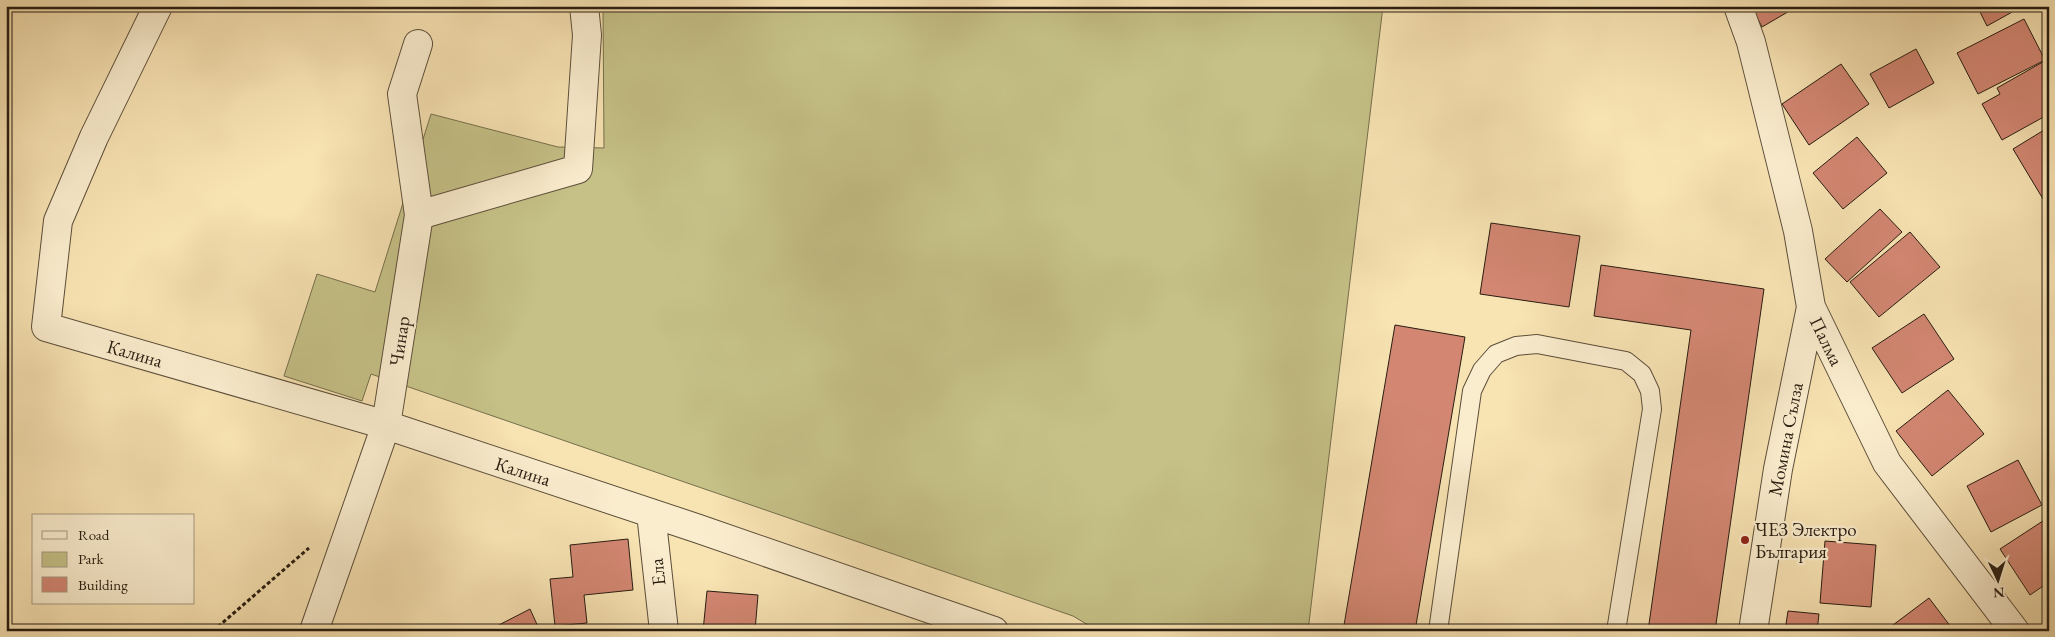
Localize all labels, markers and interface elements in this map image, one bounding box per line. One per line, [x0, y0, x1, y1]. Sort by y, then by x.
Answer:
street label: Палма [1804, 312, 1849, 370]
street label: Чинар [383, 314, 416, 368]
street label: Калина [104, 334, 166, 373]
street label: Момина Сълза [1762, 380, 1809, 498]
street label: Калина [492, 451, 554, 492]
legend [32, 514, 195, 604]
place label: ЧЕЗ Электро България [1755, 517, 1857, 564]
text: Road [78, 525, 110, 544]
marker: ЧЕЗ Электро България [1739, 534, 1751, 546]
text: Park [78, 549, 105, 568]
north arrow [1972, 554, 2022, 604]
street label: Ела [644, 557, 671, 587]
text: Building [78, 575, 128, 594]
text: N [1992, 584, 2005, 602]

